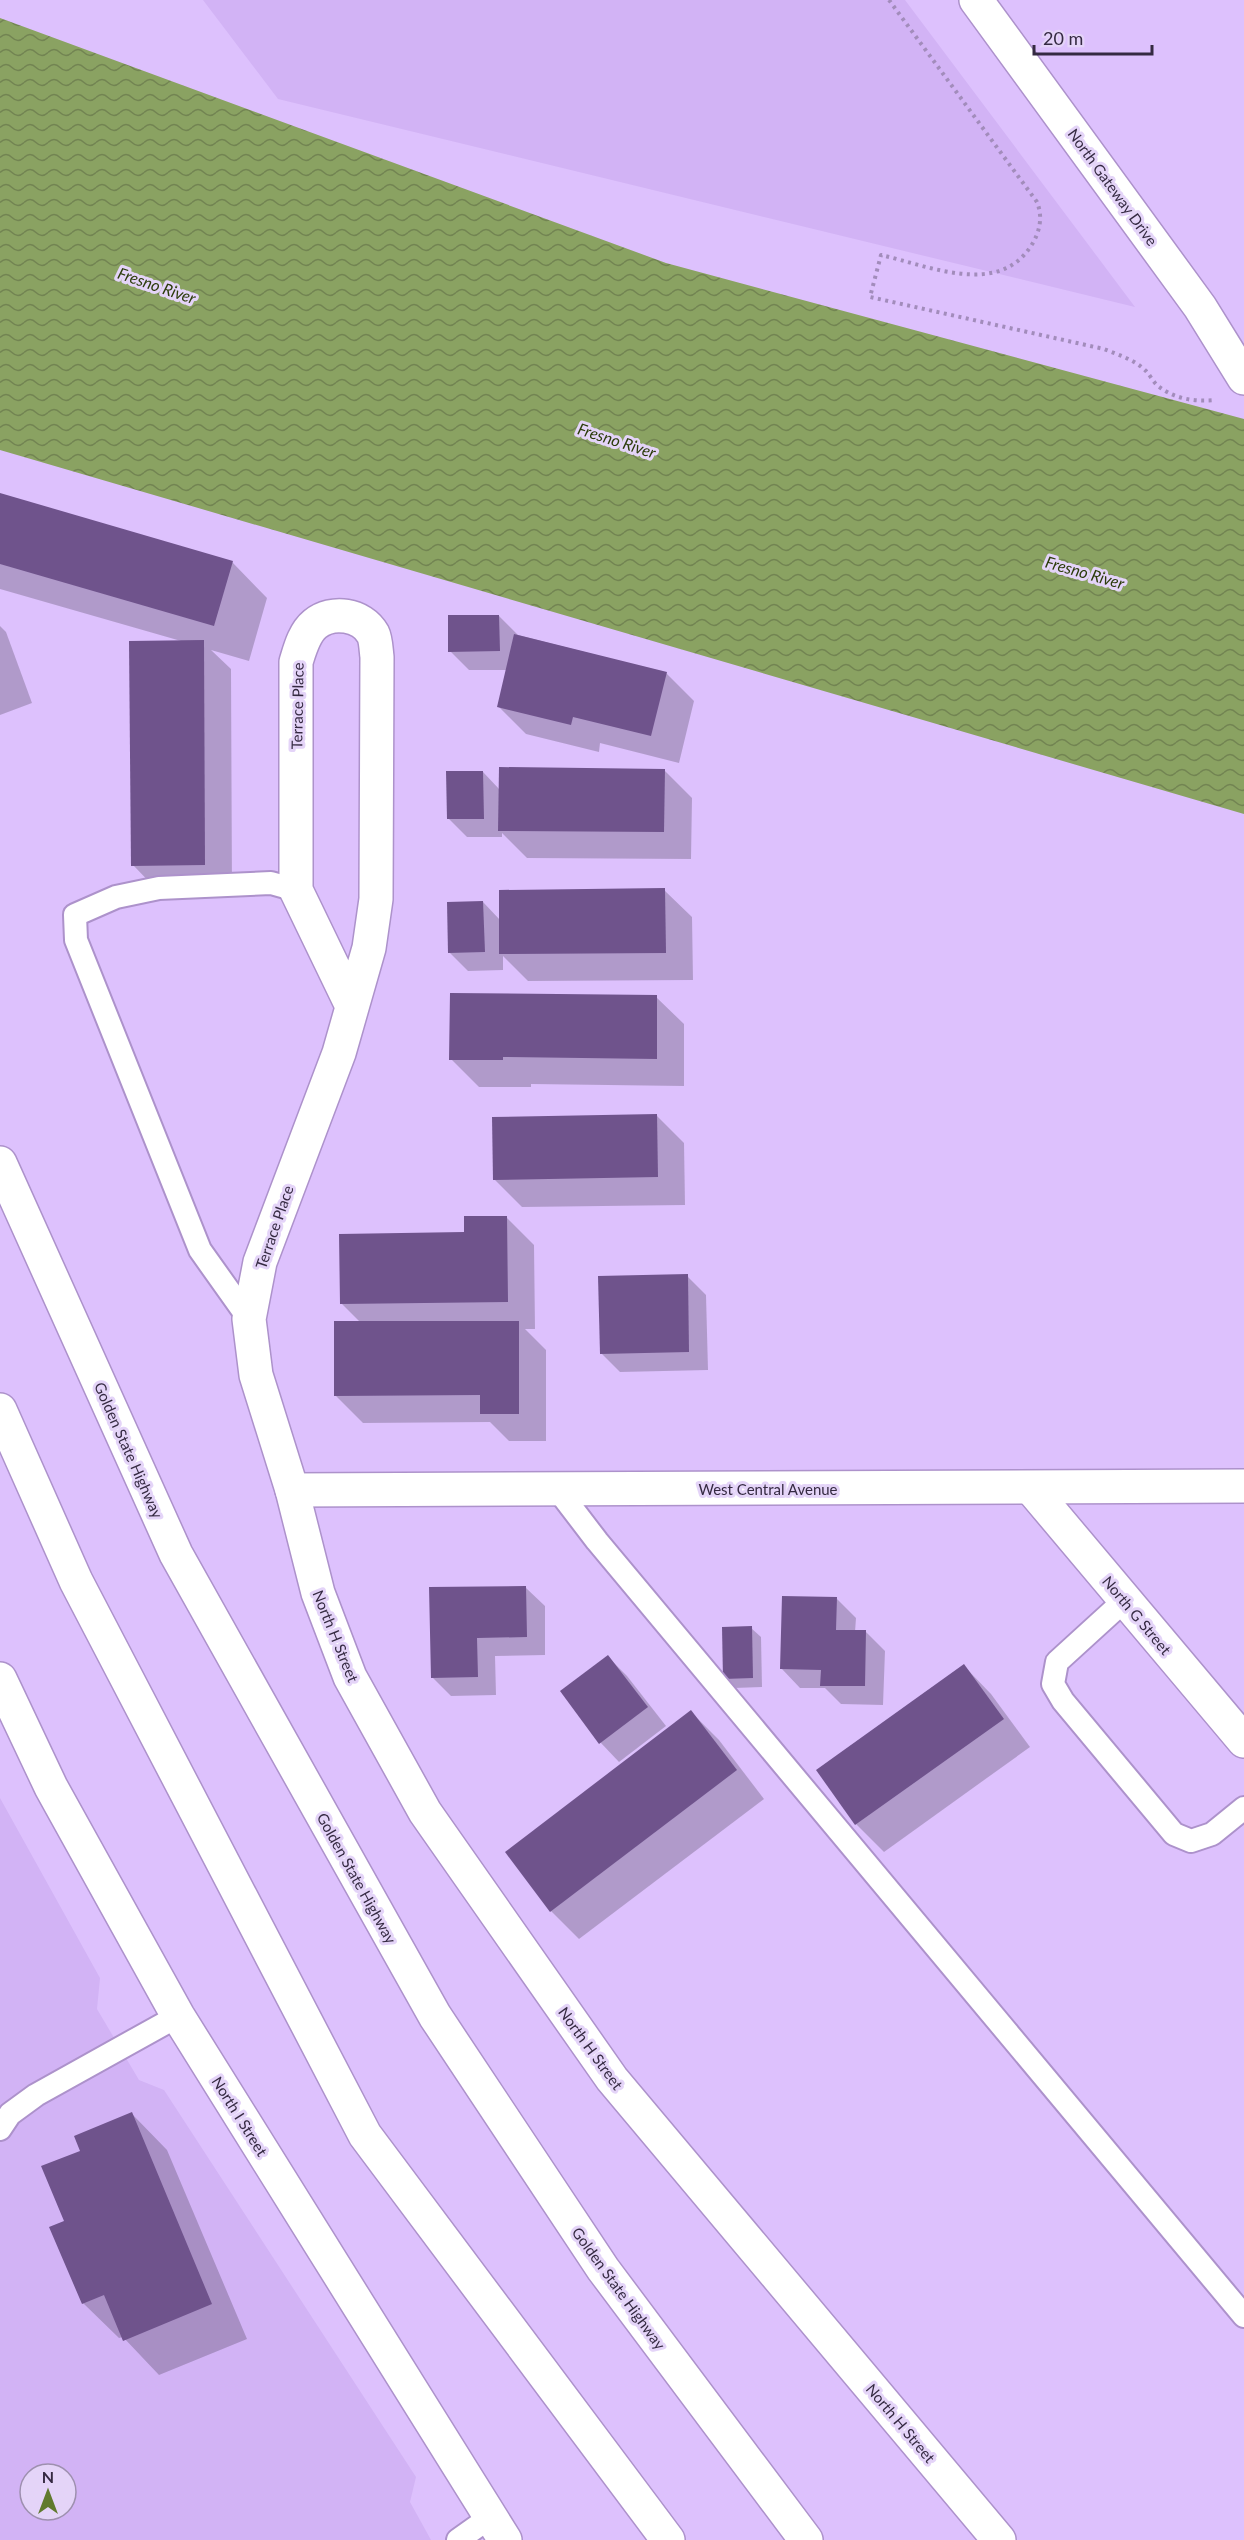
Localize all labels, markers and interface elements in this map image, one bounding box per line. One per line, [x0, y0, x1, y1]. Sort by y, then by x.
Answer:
scale bar [1034, 18, 1152, 56]
text: 20 m [1043, 27, 1083, 49]
street label: North Gateway Drive [1065, 125, 1162, 249]
water label: Fresno River [116, 263, 199, 307]
water label: Fresno River [576, 418, 659, 462]
water label: Fresno River [1043, 552, 1127, 592]
street label: Terrace Place [287, 662, 307, 750]
street label: Terrace Place [251, 1183, 297, 1271]
street label: Golden State Highway [91, 1379, 167, 1521]
street label: West Central Avenue [698, 1480, 838, 1498]
street label: North G Street [1099, 1572, 1175, 1658]
street label: North H Street [309, 1587, 363, 1685]
street label: Golden State Highway [314, 1809, 401, 1947]
street label: North H Street [555, 2003, 627, 2093]
street label: North I Street [208, 2073, 272, 2160]
street label: Golden State Highway [569, 2223, 670, 2353]
street label: North H Street [863, 2380, 940, 2467]
north arrow [18, 2462, 78, 2522]
text: N [42, 2467, 54, 2486]

